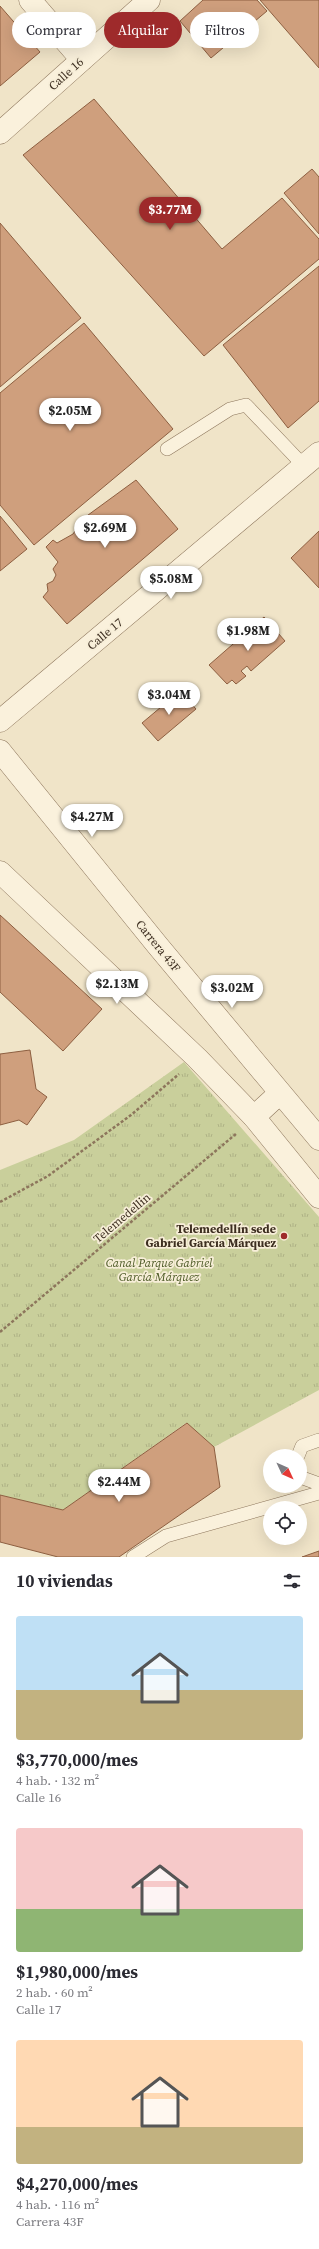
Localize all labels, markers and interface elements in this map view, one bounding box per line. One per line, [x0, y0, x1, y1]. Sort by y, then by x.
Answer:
chip: Comprar [12, 12, 96, 48]
chip: Alquilar [104, 12, 182, 48]
chip: Filtros [190, 12, 259, 48]
street label: Calle 16 [45, 54, 87, 94]
pin: $3.77M [137, 197, 203, 231]
text: $3.77M [148, 201, 192, 218]
pin: $2.05M [37, 398, 103, 432]
text: $2.05M [48, 402, 92, 419]
pin: $2.69M [72, 515, 138, 549]
text: $2.69M [83, 519, 127, 536]
pin: $5.08M [138, 566, 204, 600]
text: $5.08M [149, 570, 193, 587]
street label: Calle 17 [84, 614, 126, 654]
pin: $1.98M [215, 618, 281, 652]
text: $1.98M [226, 622, 270, 639]
pin: $3.04M [136, 682, 202, 716]
text: $3.04M [147, 686, 191, 703]
pin: $4.27M [59, 804, 125, 838]
text: $4.27M [70, 808, 114, 825]
street label: Carrera 43F [132, 917, 184, 975]
pin: $2.13M [84, 971, 150, 1005]
text: $2.13M [95, 975, 139, 992]
pin: $3.02M [199, 975, 265, 1009]
text: $3.02M [210, 979, 254, 996]
street label: Telemedellin [90, 1189, 154, 1247]
place label: Telemedellín sede Gabriel García Márquez [146, 1221, 276, 1251]
marker: Telemedellín sede Gabriel García Márquez [279, 1231, 289, 1241]
park label: Canal Parque Gabriel García Márquez [106, 1255, 213, 1285]
north arrow [263, 1449, 307, 1493]
map controls [263, 1449, 307, 1545]
pin: $2.44M [86, 1469, 152, 1503]
text: $2.44M [97, 1473, 141, 1490]
button: locate [263, 1501, 307, 1545]
text: 10 viviendas [16, 1569, 113, 1593]
icon: filters [281, 1570, 303, 1592]
icon: home [124, 1642, 196, 1714]
text: $3,770,000/mes [16, 1748, 138, 1772]
text: 4 hab. · 132 m² [16, 1772, 99, 1789]
text: Calle 16 [16, 1789, 61, 1806]
icon: home [124, 1854, 196, 1926]
text: $1,980,000/mes [16, 1960, 138, 1984]
text: 2 hab. · 60 m² [16, 1984, 93, 2001]
text: Calle 17 [16, 2001, 61, 2018]
icon: home [124, 2066, 196, 2138]
text: $4,270,000/mes [16, 2172, 138, 2196]
text: 4 hab. · 116 m² [16, 2196, 99, 2213]
text: Carrera 43F [16, 2213, 84, 2230]

